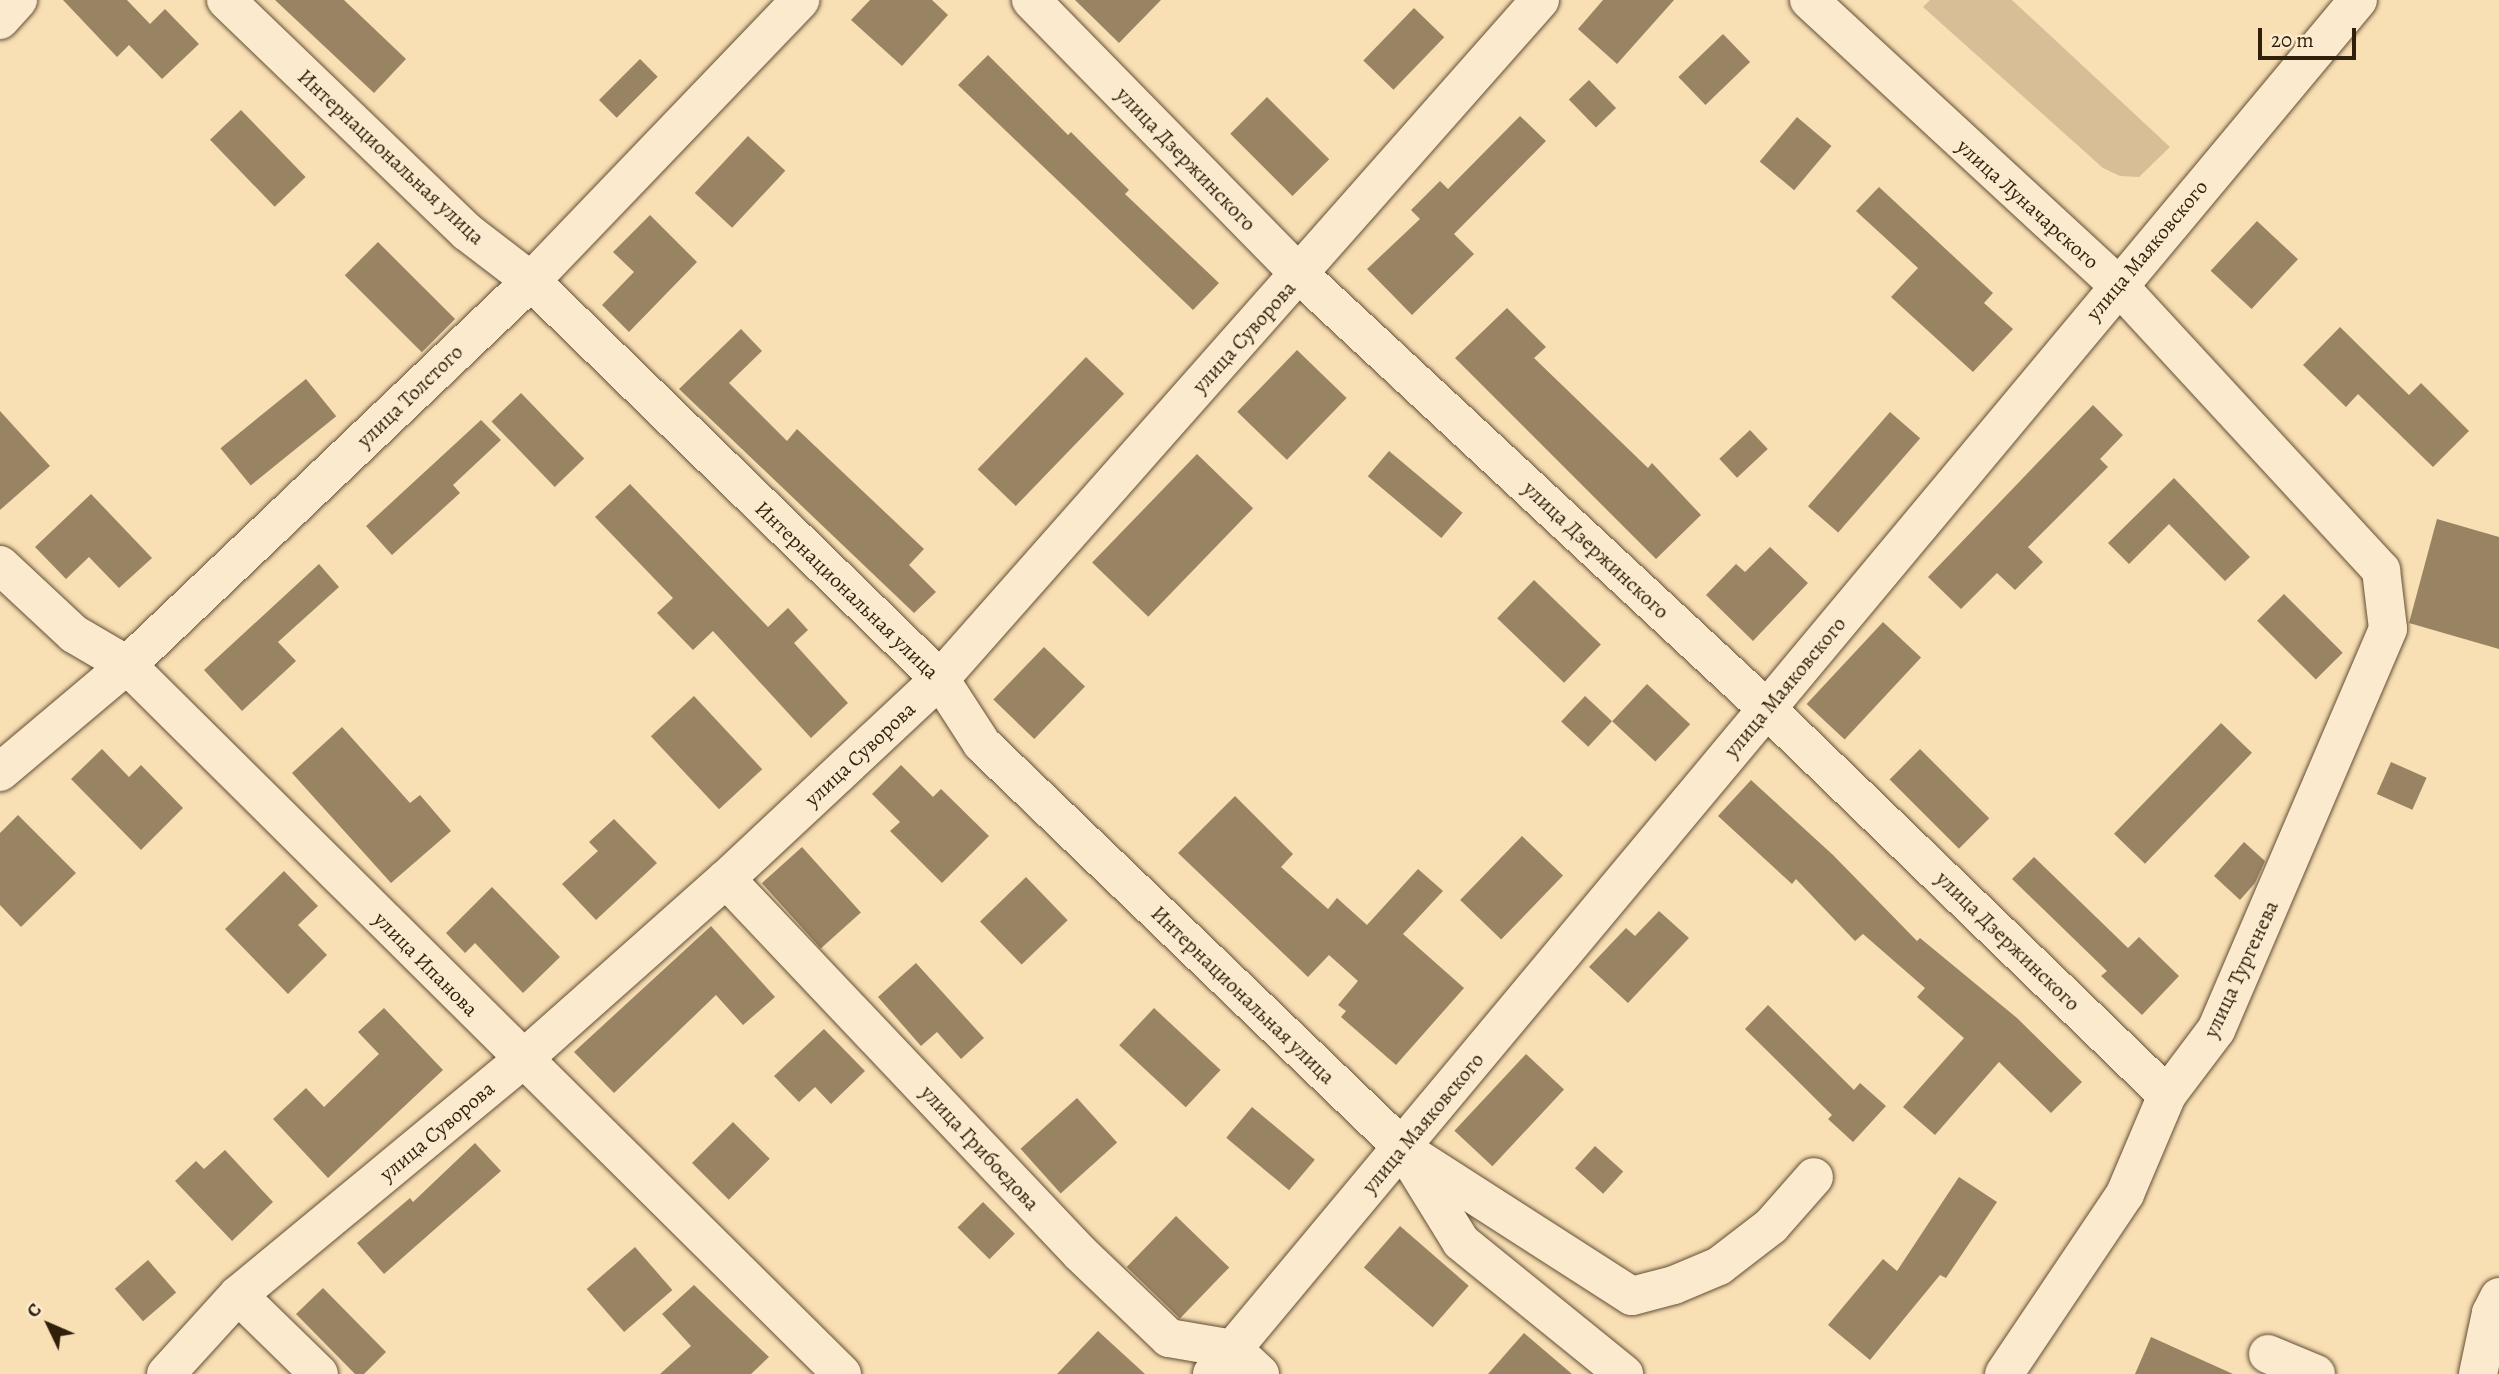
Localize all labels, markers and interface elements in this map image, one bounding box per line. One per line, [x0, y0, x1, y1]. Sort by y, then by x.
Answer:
scale bar [2261, 14, 2359, 58]
text: 20 m [2271, 26, 2314, 54]
street label: Интернациональная улица [293, 64, 489, 250]
street label: улица Дзержинского [1111, 82, 1261, 236]
street label: улица Луначарского [1952, 134, 2104, 274]
street label: улица Маяковского [2081, 175, 2213, 325]
street label: улица Суворова [1187, 276, 1301, 398]
street label: улица Толстого [352, 339, 468, 453]
street label: улица Дзержинского [1518, 476, 1674, 624]
street label: Интернациональная улица [750, 496, 944, 684]
street label: улица Маяковского [1719, 612, 1851, 762]
street label: улица Суворова [799, 696, 921, 812]
street label: улица Дзержинского [1931, 866, 2085, 1016]
street label: улица Тургенева [2198, 896, 2284, 1042]
street label: Интернациональная улица [1146, 901, 1340, 1089]
street label: улица Ипанова [368, 906, 484, 1022]
street label: улица Маяковского [1357, 1048, 1489, 1198]
street label: улица Суворова [374, 1076, 500, 1186]
street label: улица Грибоедова [915, 1080, 1045, 1216]
north arrow [14, 1290, 84, 1360]
text: С [20, 1297, 47, 1324]

